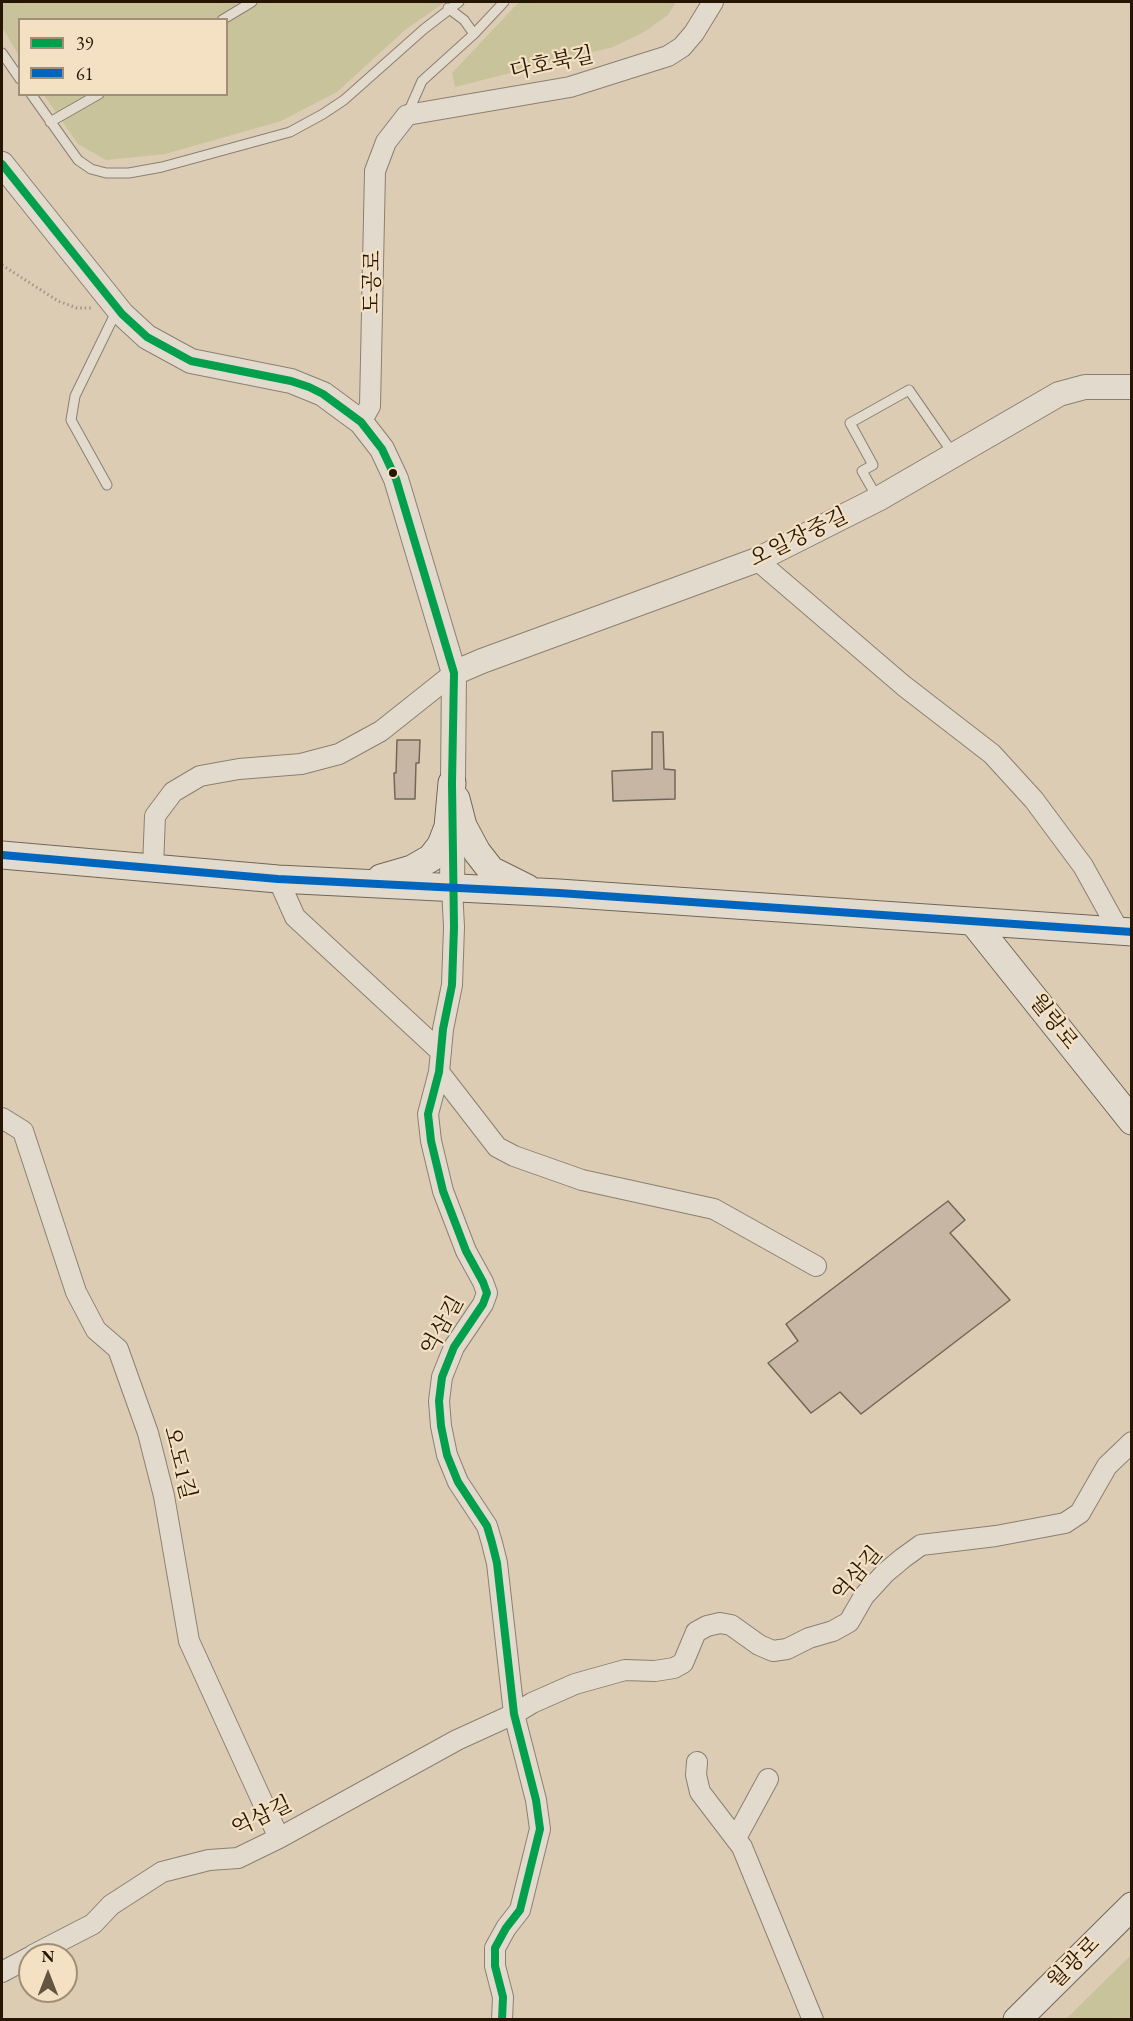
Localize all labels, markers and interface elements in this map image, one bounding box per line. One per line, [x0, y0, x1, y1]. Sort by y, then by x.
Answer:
legend [18, 18, 228, 96]
text: 39 [76, 32, 93, 55]
street label: 다호북길 [508, 42, 596, 86]
text: 61 [76, 62, 93, 85]
street label: 도공로 [359, 250, 387, 314]
unlabelled marker [387, 467, 399, 479]
street label: 오일장중길 [745, 503, 853, 573]
street label: 월랑로 [1023, 989, 1083, 1055]
street label: 억삼길 [416, 1292, 470, 1360]
street label: 오도1길 [157, 1424, 201, 1502]
street label: 억삼길 [827, 1541, 889, 1607]
street label: 억삼길 [228, 1791, 296, 1843]
street label: 월광로 [1042, 1931, 1106, 1995]
north arrow [18, 1943, 78, 2003]
text: N [42, 1946, 54, 1967]

